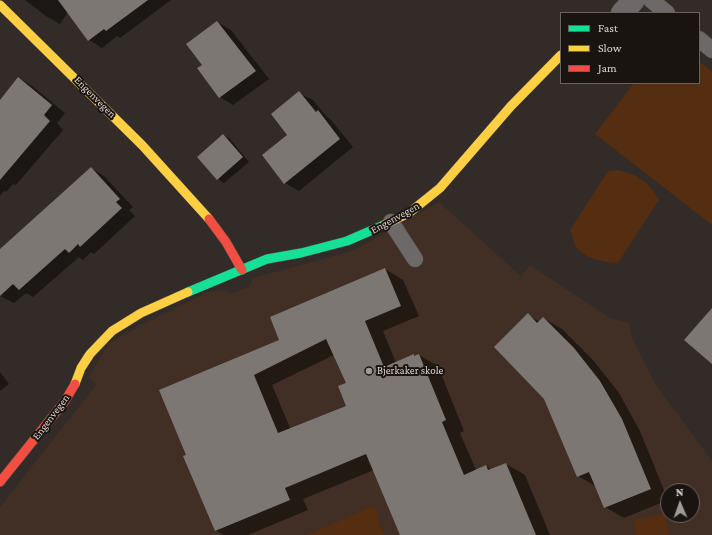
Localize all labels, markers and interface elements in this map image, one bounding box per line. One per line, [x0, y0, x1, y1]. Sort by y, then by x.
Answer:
legend [560, 12, 700, 84]
text: Fast [598, 21, 618, 35]
text: Slow [598, 41, 622, 55]
text: Jam [598, 61, 617, 75]
street label: Engenvegen [71, 73, 119, 121]
street label: Engenvegen [368, 199, 422, 237]
place label: Bjerkaker skole [377, 364, 443, 378]
marker: Bjerkaker skole [364, 366, 374, 376]
street label: Engenvegen [30, 392, 72, 442]
north arrow [660, 483, 700, 523]
text: N [676, 486, 684, 498]

